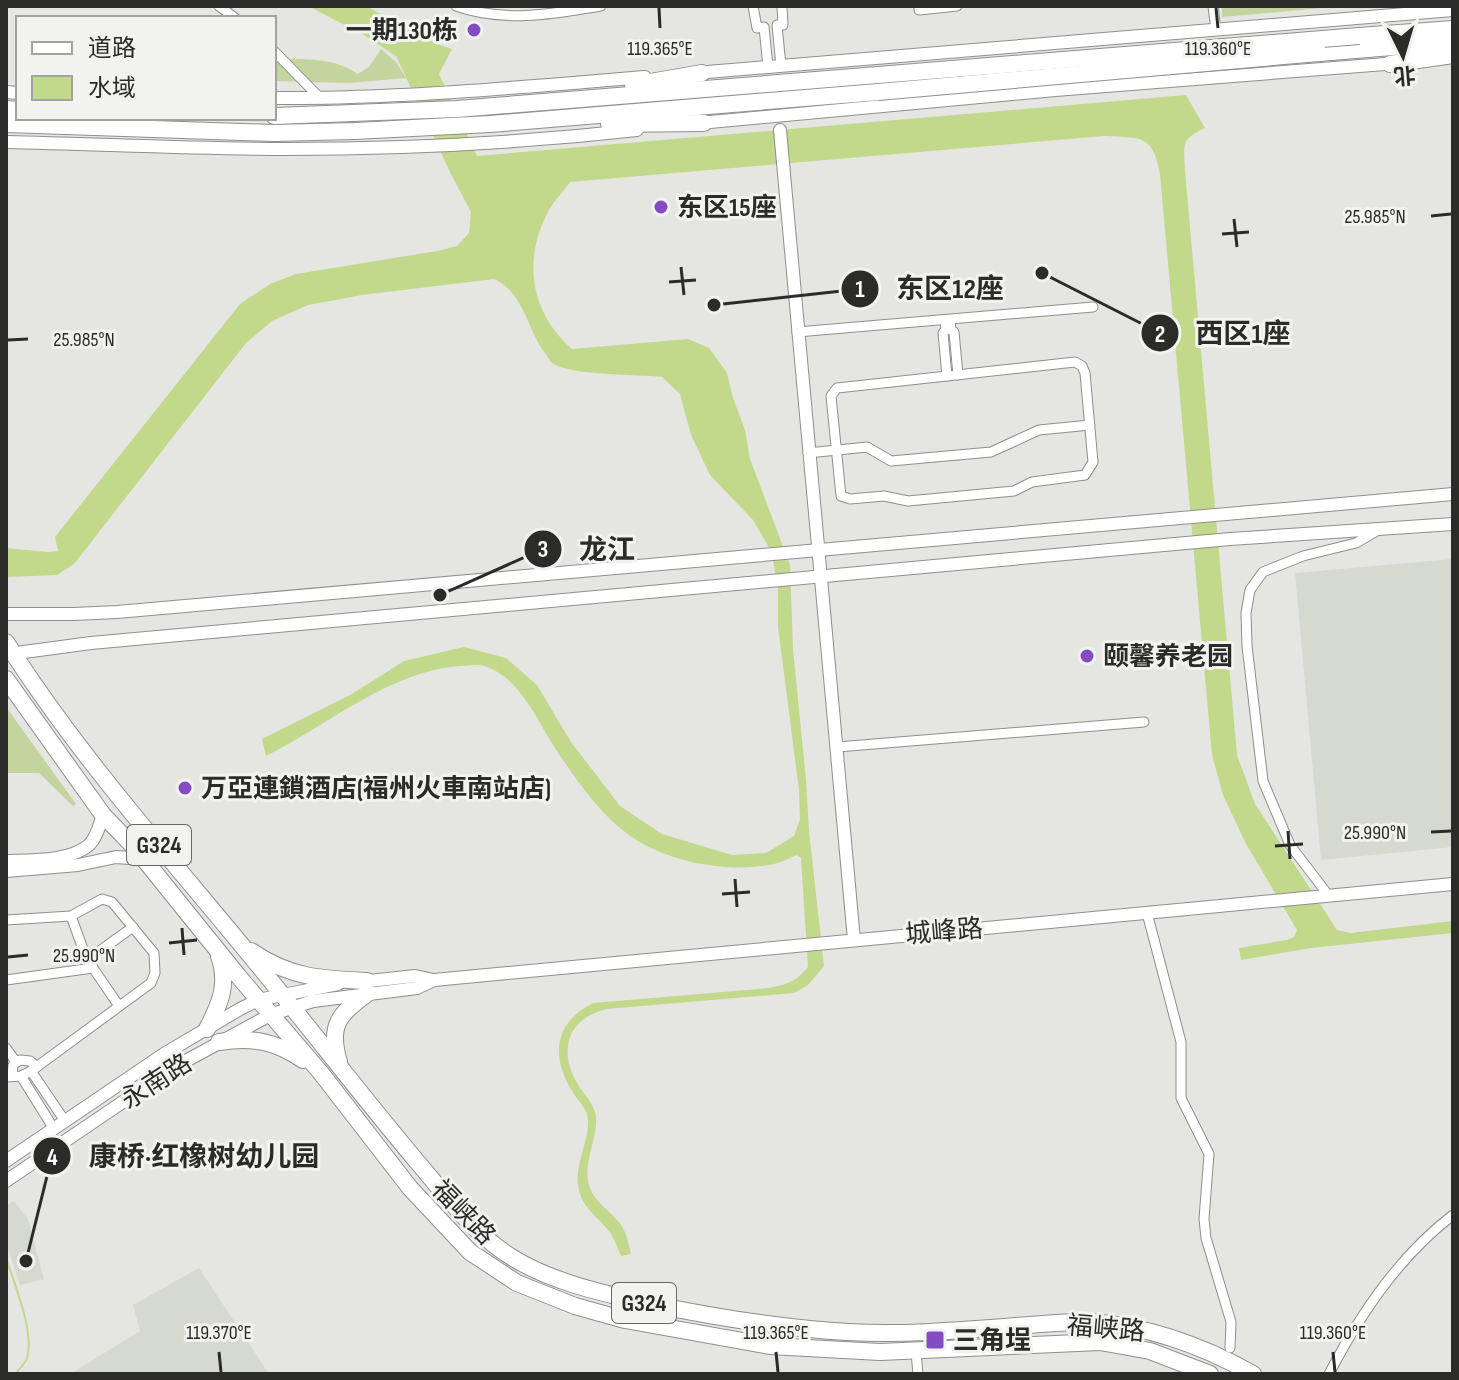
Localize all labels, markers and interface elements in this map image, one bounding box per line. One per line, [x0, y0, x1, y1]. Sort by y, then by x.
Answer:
legend [16, 16, 276, 120]
place label: 一期130栋 [346, 16, 458, 47]
north arrow [1363, 16, 1443, 96]
marker: 一期130栋 [465, 21, 483, 39]
text: 道路 [88, 34, 136, 63]
text: 119.365°E [627, 37, 693, 61]
text: 119.360°E [1185, 37, 1251, 61]
text: 北 [1392, 60, 1417, 89]
text: 水域 [88, 74, 136, 103]
place label: 东区15座 [677, 193, 777, 224]
marker: 东区15座 [652, 198, 670, 216]
text: 25.985°N [1344, 205, 1406, 229]
callout: 东区12座 [840, 263, 1020, 315]
text: 东区12座 [896, 273, 1004, 306]
text: 1 [855, 275, 865, 304]
callout: 西区1座 [1140, 307, 1307, 359]
text: 西区1座 [1196, 318, 1290, 351]
text: 2 [1155, 320, 1165, 349]
text: 25.985°N [53, 328, 115, 352]
callout: 龙江 [523, 523, 651, 575]
text: 龙江 [579, 534, 635, 567]
text: 3 [538, 535, 548, 564]
place label: 颐馨养老园 [1103, 642, 1233, 673]
marker: 颐馨养老园 [1078, 647, 1096, 665]
place label: 万亞連鎖酒店(福州火車南站店) [201, 774, 551, 805]
marker: 万亞連鎖酒店(福州火車南站店) [176, 779, 194, 797]
text: 25.990°N [1344, 821, 1406, 845]
road number: G324 [127, 825, 191, 865]
street label: 城峰路 [904, 914, 984, 951]
text: 25.990°N [53, 944, 115, 968]
street label: 永南路 [116, 1048, 198, 1117]
callout: 康桥·红橡树幼儿园 [32, 1130, 335, 1182]
text: 康桥·红橡树幼儿园 [89, 1141, 319, 1174]
text: 4 [46, 1143, 58, 1172]
street label: 福峡路 [425, 1174, 501, 1252]
road number: G324 [612, 1283, 676, 1323]
street label: 福峡路 [1066, 1311, 1146, 1348]
text: 119.370°E [186, 1321, 252, 1345]
text: 119.365°E [743, 1321, 809, 1345]
text: 119.360°E [1300, 1321, 1366, 1345]
place label: 三角埕 [953, 1326, 1031, 1357]
marker: 三角埕 [924, 1329, 946, 1351]

